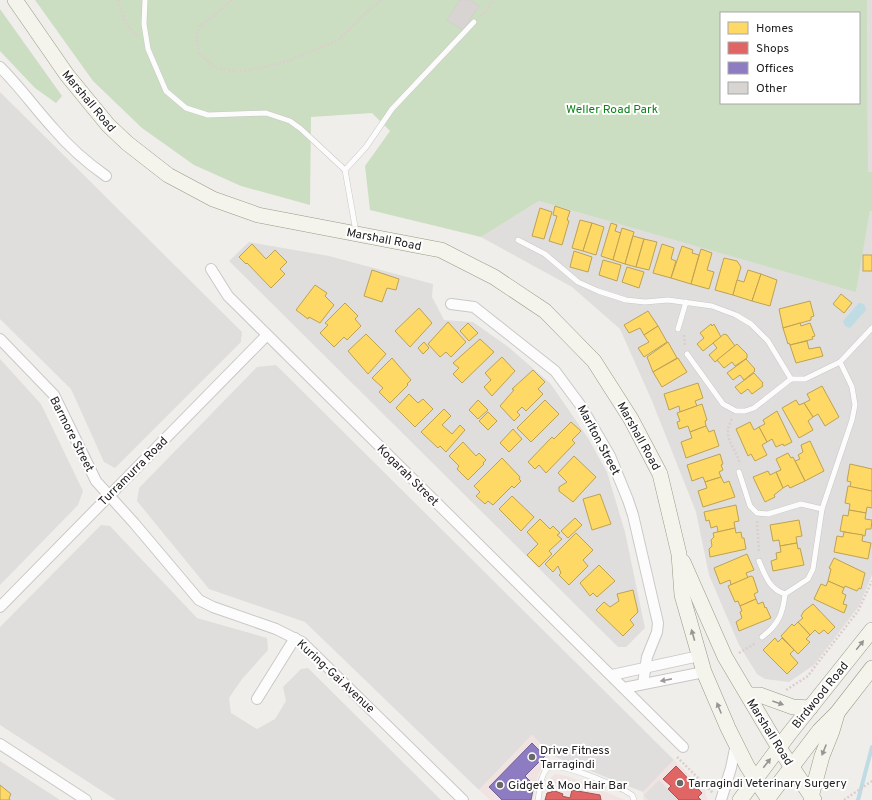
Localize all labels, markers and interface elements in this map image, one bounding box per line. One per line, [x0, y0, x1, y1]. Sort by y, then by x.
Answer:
legend [720, 12, 860, 104]
text: Homes [756, 21, 793, 37]
text: Shops [756, 41, 789, 57]
text: Offices [756, 61, 794, 77]
street label: Marshall Road [58, 67, 119, 136]
text: Other [756, 81, 788, 97]
park label: Weller Road Park [566, 102, 658, 118]
street label: Marshall Road [345, 225, 423, 255]
street label: Barmore Street [45, 394, 97, 475]
street label: Marshall Road [613, 399, 664, 474]
street label: Marlton Street [573, 403, 623, 478]
street label: Turramurra Road [96, 434, 172, 510]
street label: Kogarah Street [373, 441, 442, 510]
one-way arrow [689, 628, 695, 641]
street label: Kuring-Gai Avenue [293, 636, 378, 717]
one-way arrow [856, 639, 865, 650]
street label: Birdwood Road [789, 659, 853, 732]
one-way arrow [660, 677, 672, 683]
street label: Marshall Road [742, 696, 796, 769]
one-way arrow [773, 700, 785, 706]
one-way arrow [716, 702, 722, 714]
place label: Drive Fitness Tarragindi [540, 743, 610, 773]
one-way arrow [821, 744, 827, 756]
marker: Drive Fitness Tarragindi [527, 752, 537, 762]
one-way arrow [763, 758, 771, 769]
place label: Tarragindi Veterinary Surgery [688, 776, 847, 792]
place label: Gidget & Moo Hair Bar [508, 778, 628, 794]
marker: Tarragindi Veterinary Surgery [675, 778, 685, 788]
marker: Gidget & Moo Hair Bar [495, 780, 505, 790]

